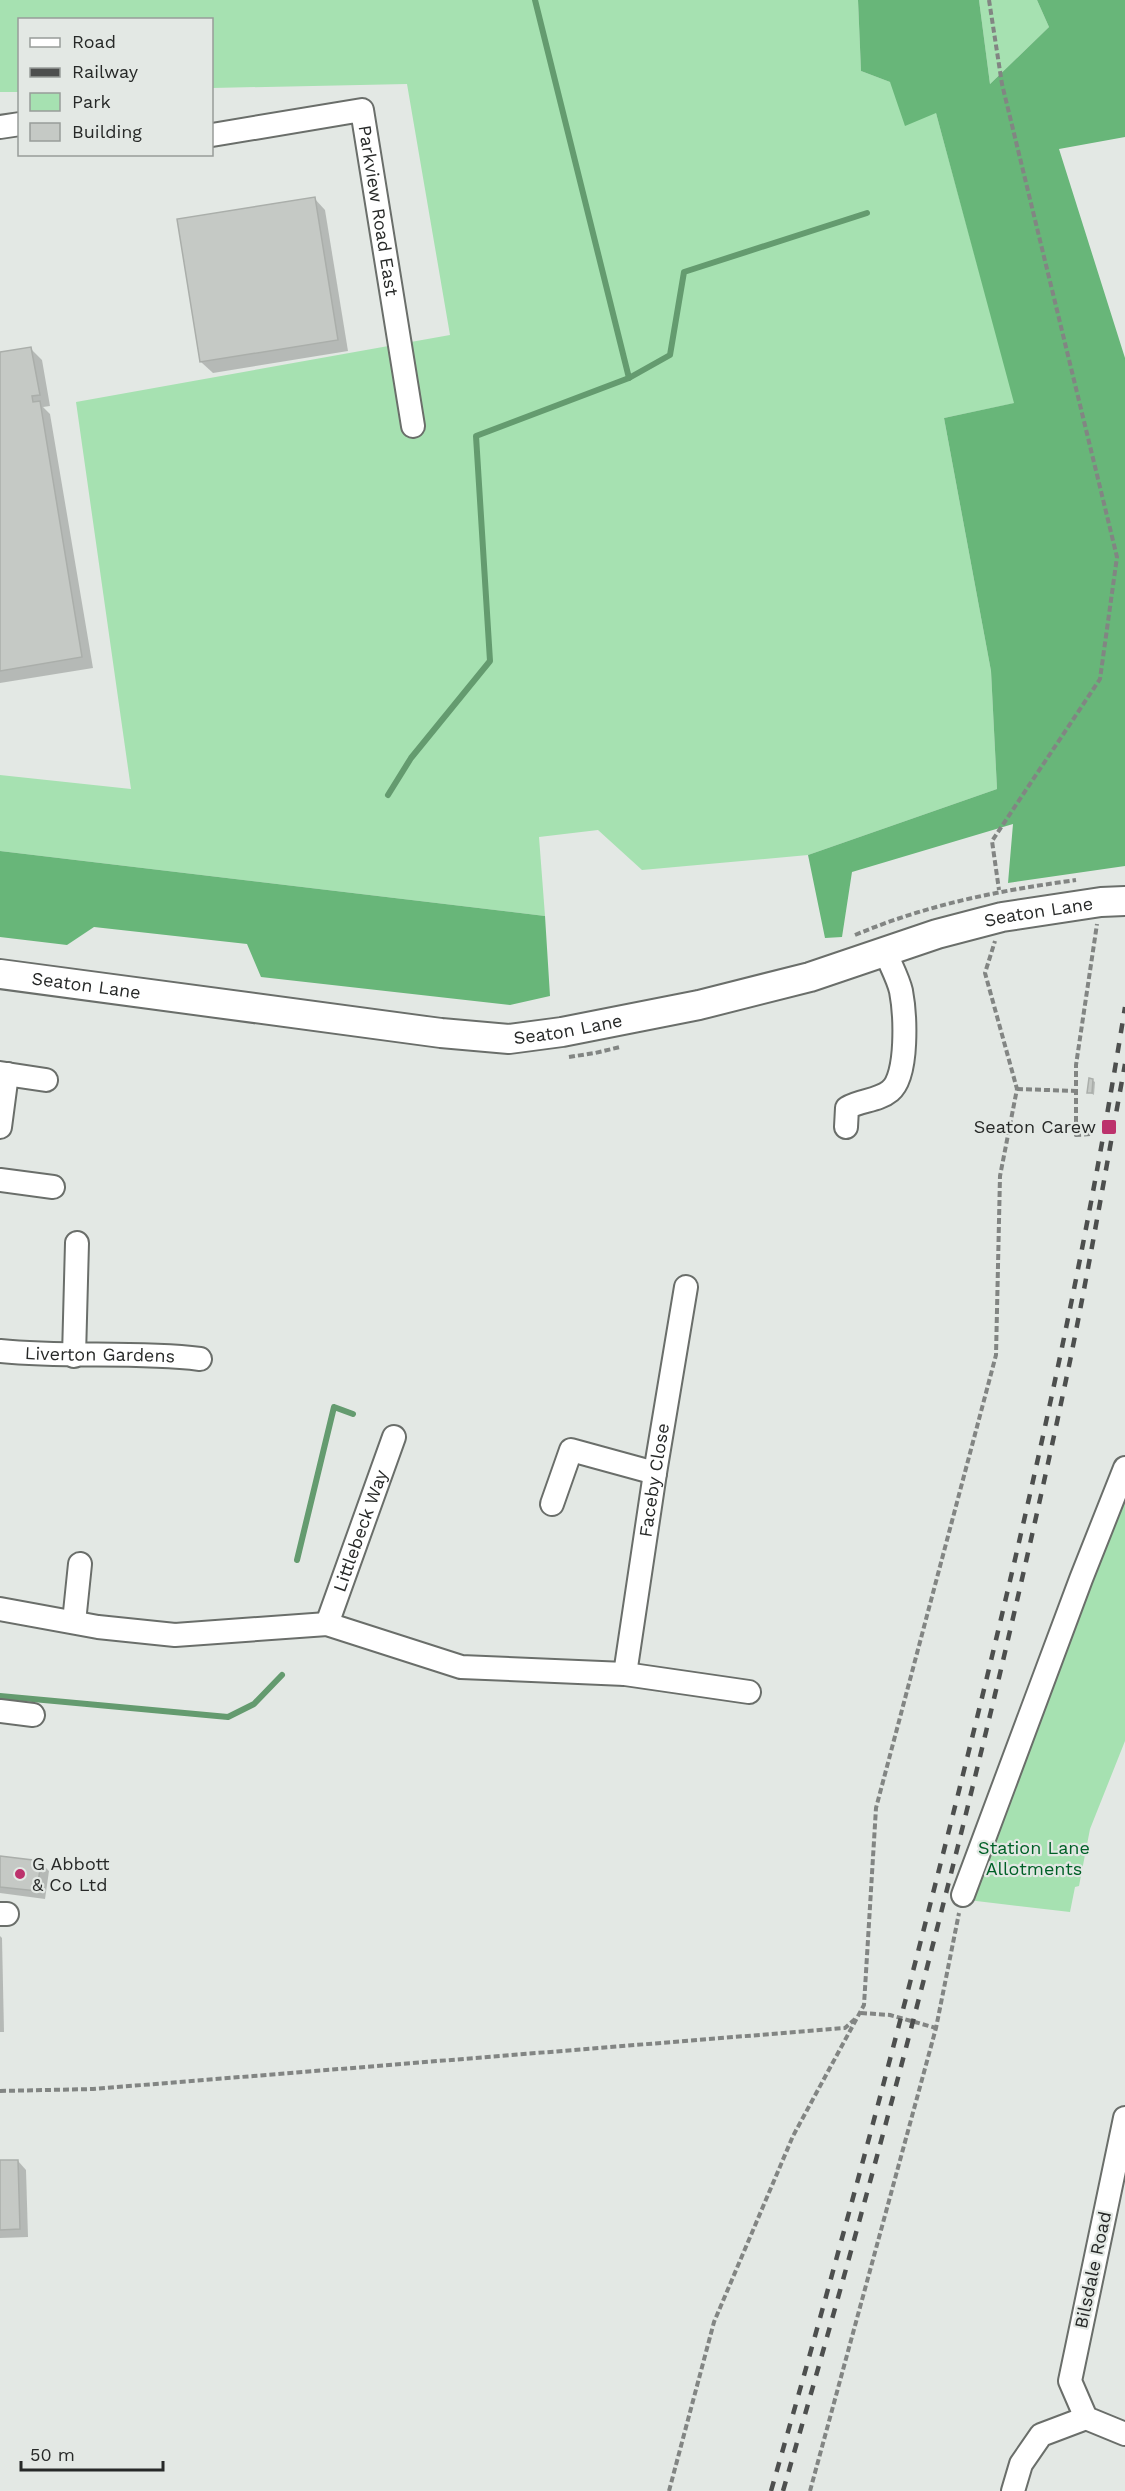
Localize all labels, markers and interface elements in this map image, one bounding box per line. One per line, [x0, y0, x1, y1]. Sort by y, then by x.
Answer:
legend [18, 18, 213, 156]
text: Road [72, 31, 116, 52]
text: Railway [72, 61, 139, 82]
text: Park [72, 91, 111, 112]
text: Building [72, 121, 142, 142]
street label: Parkview Road East [355, 124, 403, 298]
street label: Seaton Lane [982, 892, 1094, 931]
street label: Seaton Lane [30, 967, 142, 1003]
street label: Seaton Lane [512, 1009, 624, 1048]
place label: Seaton Carew [974, 1116, 1096, 1137]
marker: Seaton Carew [1100, 1118, 1118, 1136]
street label: Liverton Gardens [24, 1342, 176, 1367]
street label: Faceby Close [635, 1421, 673, 1539]
street label: Littlebeck Way [328, 1466, 392, 1595]
park label: Station Lane Allotments [978, 1837, 1090, 1879]
place label: G Abbott & Co Ltd [32, 1853, 110, 1895]
marker: G Abbott & Co Ltd [13, 1867, 27, 1881]
street label: Bilsdale Road [1070, 2210, 1115, 2330]
scale bar [21, 2434, 164, 2472]
text: 50 m [30, 2444, 75, 2465]

